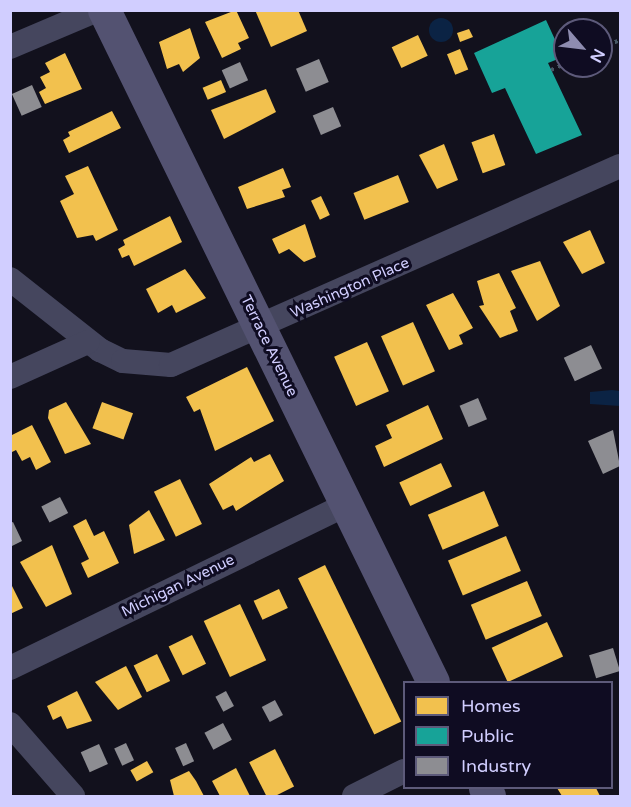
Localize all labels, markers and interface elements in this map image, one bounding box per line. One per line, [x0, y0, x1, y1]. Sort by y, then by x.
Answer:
north arrow [553, 18, 613, 78]
text: N [585, 45, 609, 66]
street label: Washington Place [288, 254, 412, 322]
street label: Terrace Avenue [237, 292, 301, 400]
street label: Michigan Avenue [119, 551, 237, 621]
legend [403, 681, 613, 789]
text: Homes [461, 695, 521, 717]
text: Public [461, 725, 514, 747]
text: Industry [461, 755, 531, 777]

